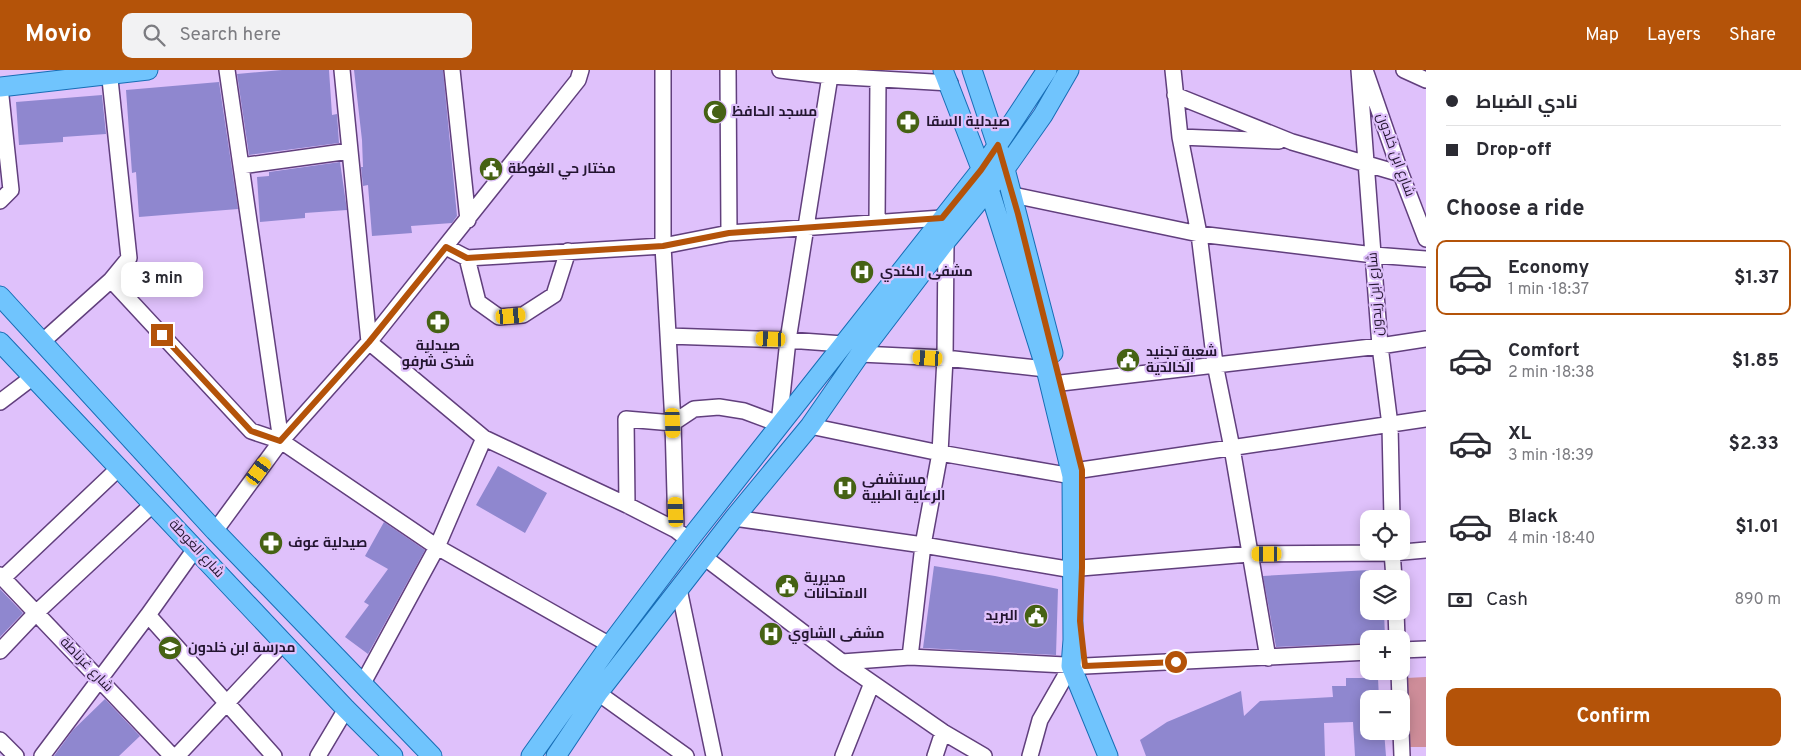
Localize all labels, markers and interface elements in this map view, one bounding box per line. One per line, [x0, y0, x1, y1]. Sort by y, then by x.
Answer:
search box [122, 13, 472, 58]
text: Movio [25, 20, 92, 50]
icon: search [140, 21, 168, 49]
text: Search here [180, 23, 281, 47]
text: Map [1585, 24, 1619, 47]
text: Layers [1647, 24, 1701, 47]
text: Share [1729, 24, 1776, 47]
text: نادي الضباط [1476, 91, 1578, 115]
mosque icon: مسجد الحافظ [702, 99, 728, 125]
place label: مسجد الحافظ [732, 104, 817, 121]
pharmacy icon: صيدلية السقا [895, 109, 921, 135]
street label: شارع ابن خلدون [1372, 111, 1418, 199]
place label: صيدلية السقا [926, 114, 1010, 131]
text: Drop-off [1476, 138, 1551, 162]
public building icon: مختار حي الغوطة [478, 156, 504, 182]
place label: مختار حي الغوطة [508, 161, 616, 180]
text: Choose a ride [1446, 196, 1584, 223]
street label: شارع ابن زيدون [1365, 252, 1387, 336]
icon: car [1448, 255, 1493, 300]
text: Economy [1508, 256, 1589, 280]
hospital icon: مشفى الكندي [849, 259, 875, 285]
callout: 3 min [121, 262, 203, 298]
place label: مشفى الكندي [880, 263, 973, 282]
text: $1.37 [1734, 266, 1779, 290]
text: 3 min [141, 269, 183, 289]
text: 1 min · 18:37 [1508, 280, 1589, 300]
car [495, 307, 526, 325]
pharmacy icon: صيدلية شذى شرفو [425, 309, 451, 335]
route end [151, 324, 173, 346]
car [755, 331, 786, 347]
place label: صيدلية شذى شرفو [402, 338, 474, 371]
icon: car [1448, 338, 1493, 383]
text: Comfort [1508, 339, 1580, 363]
place label: شعبة تجنيد الخالدية [1146, 343, 1217, 377]
public building icon: شعبة تجنيد الخالدية [1115, 347, 1141, 373]
text: $1.85 [1732, 349, 1779, 373]
car [912, 350, 943, 366]
text: 2 min · 18:38 [1508, 363, 1594, 383]
car [664, 408, 681, 438]
icon: car [1448, 421, 1493, 466]
text: XL [1508, 422, 1531, 446]
text: $2.33 [1729, 432, 1779, 456]
text: 3 min · 18:39 [1508, 446, 1594, 466]
car [244, 454, 273, 488]
place label: مستشفى الرعاية الطبية [862, 471, 945, 505]
hospital icon: مستشفى الرعاية الطبية [832, 475, 858, 501]
car [667, 497, 684, 527]
icon: car [1448, 504, 1493, 549]
text: Black [1508, 505, 1558, 529]
map controls [1360, 510, 1410, 740]
button: locate [1360, 510, 1410, 560]
text: $1.01 [1735, 515, 1779, 539]
street label: شارع الغوطة [165, 516, 227, 582]
text: 4 min · 18:40 [1508, 529, 1595, 549]
pharmacy icon: صيدلية عوف [258, 530, 284, 556]
place label: صيدلية عوف [288, 535, 367, 552]
car [1252, 547, 1282, 562]
place label: مديرية الامتحانات [804, 570, 867, 603]
button: layers [1360, 570, 1410, 620]
public building icon: مديرية الامتحانات [774, 573, 800, 599]
icon: cash [1446, 586, 1474, 614]
text: Cash [1486, 588, 1528, 612]
text: 890 m [1735, 590, 1781, 610]
public building icon: البريد [1023, 603, 1049, 629]
place label: البريد [986, 608, 1018, 625]
hospital icon: مشفى الشاوي [758, 621, 784, 647]
place label: مشفى الشاوي [788, 625, 885, 644]
button: + [1360, 630, 1410, 680]
street label: شارع غرناطة [56, 634, 116, 696]
school or university icon: مدرسة ابن خلدون [157, 635, 183, 661]
place label: مدرسة ابن خلدون [188, 640, 296, 657]
route start [1165, 651, 1187, 673]
button: Confirm [1446, 688, 1781, 746]
button: − [1360, 690, 1410, 740]

